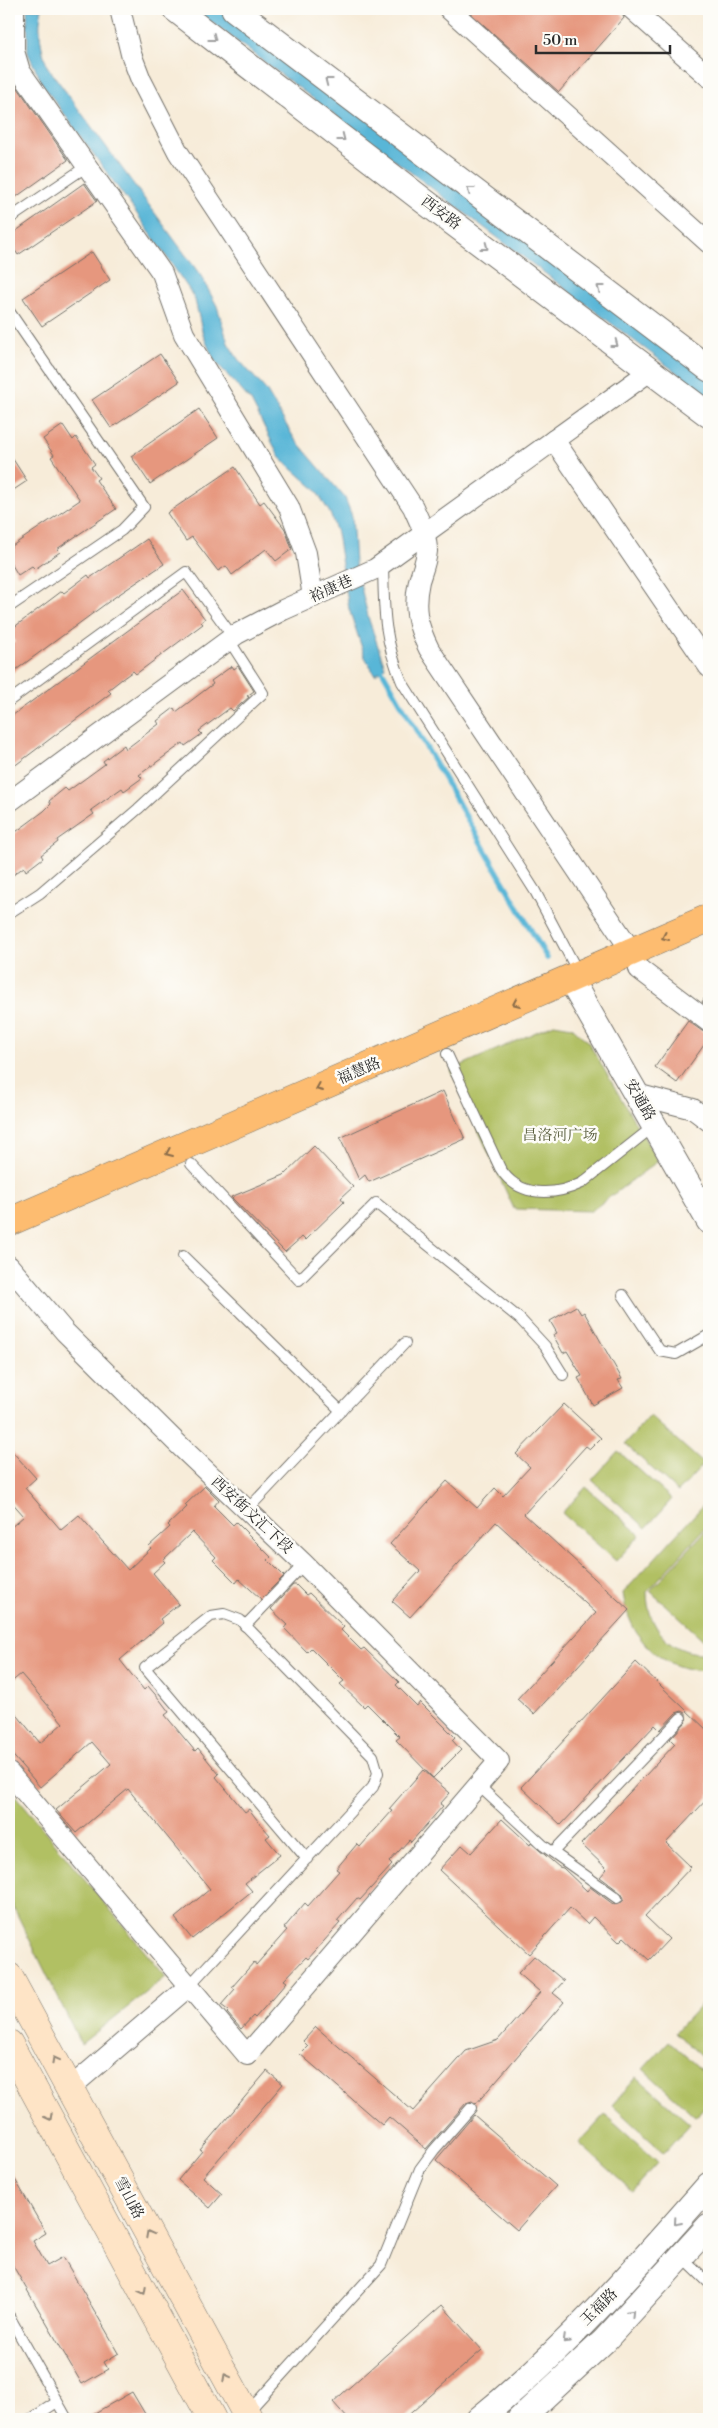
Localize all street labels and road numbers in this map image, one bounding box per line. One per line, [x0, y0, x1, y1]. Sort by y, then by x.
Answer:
street label: 西安路 [417, 192, 465, 234]
street label: 裕康巷 [307, 571, 355, 607]
street label: 福慧路 [335, 1053, 383, 1089]
street label: 安通路 [621, 1076, 659, 1124]
street label: 西安街文汇下段 [207, 1472, 297, 1558]
street label: 雪山路 [110, 2174, 148, 2222]
street label: 玉福路 [576, 2284, 622, 2330]

